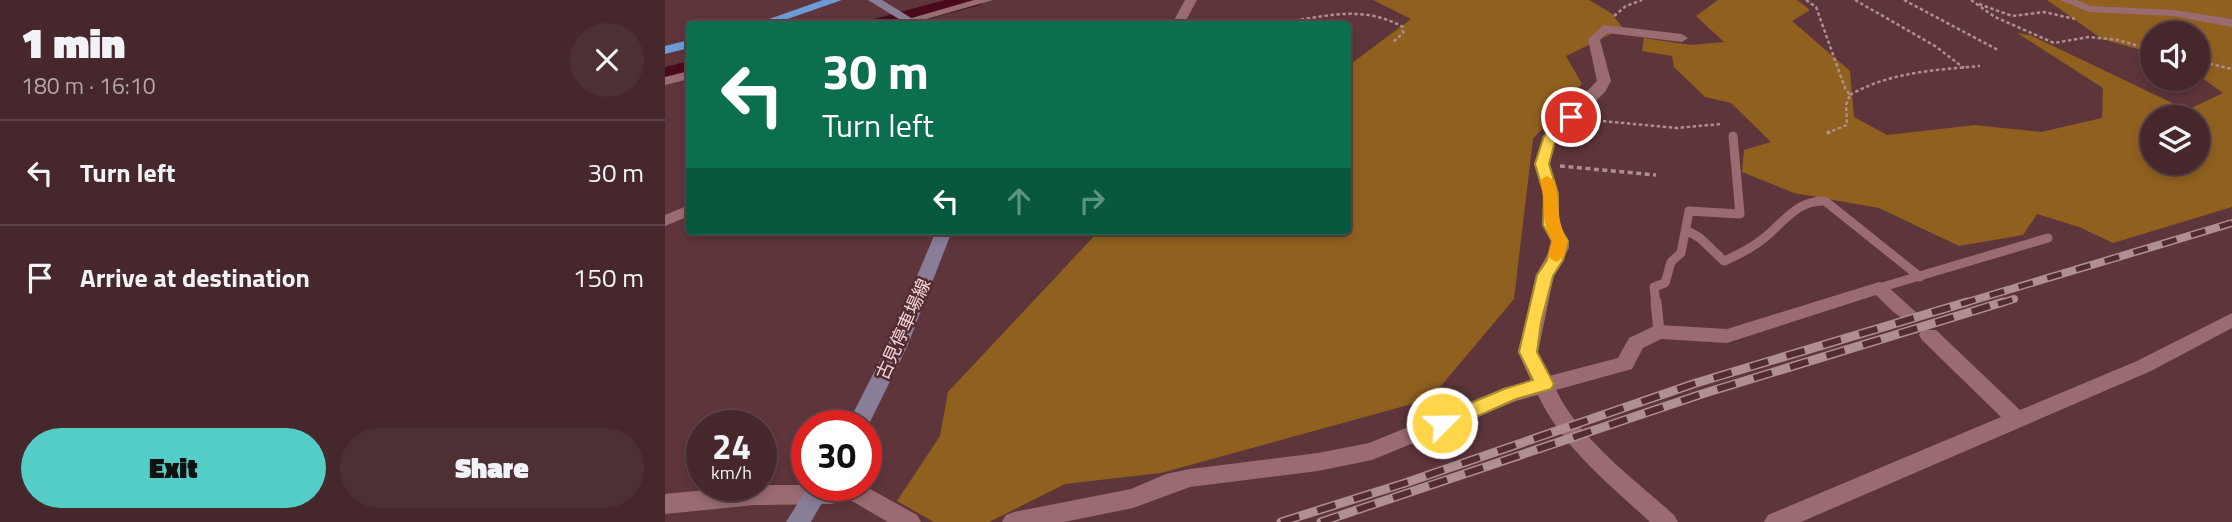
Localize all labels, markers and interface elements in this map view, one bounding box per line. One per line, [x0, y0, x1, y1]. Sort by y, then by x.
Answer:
text: 1 min [21, 10, 125, 74]
map controls [2140, 21, 2210, 175]
button: sound [2140, 21, 2210, 91]
button: close [570, 23, 644, 97]
text: 30 m [822, 33, 929, 108]
icon: left [707, 49, 798, 140]
text: 180 m · 16:10 [21, 68, 156, 103]
pin [1541, 87, 1601, 147]
icon: arrive [1552, 98, 1590, 136]
text: Turn left [822, 101, 934, 149]
button: layers [2140, 105, 2210, 175]
text: Turn left [80, 153, 175, 192]
text: 30 m [587, 153, 644, 192]
icon: left [21, 154, 59, 192]
icon: left [927, 182, 965, 220]
icon: ahead [1000, 182, 1038, 220]
icon: right [1073, 182, 1111, 220]
text: Arrive at destination [80, 258, 310, 297]
text: 150 m [573, 258, 644, 297]
icon: arrive [21, 259, 59, 297]
street label: 古見停車場線 [869, 274, 937, 384]
position arrow [1405, 386, 1479, 460]
speed limit sign: 30 [791, 410, 882, 501]
text: 24 [712, 419, 751, 473]
button: Exit [21, 428, 326, 508]
button: Share [340, 428, 644, 508]
text: km/h [711, 459, 752, 486]

